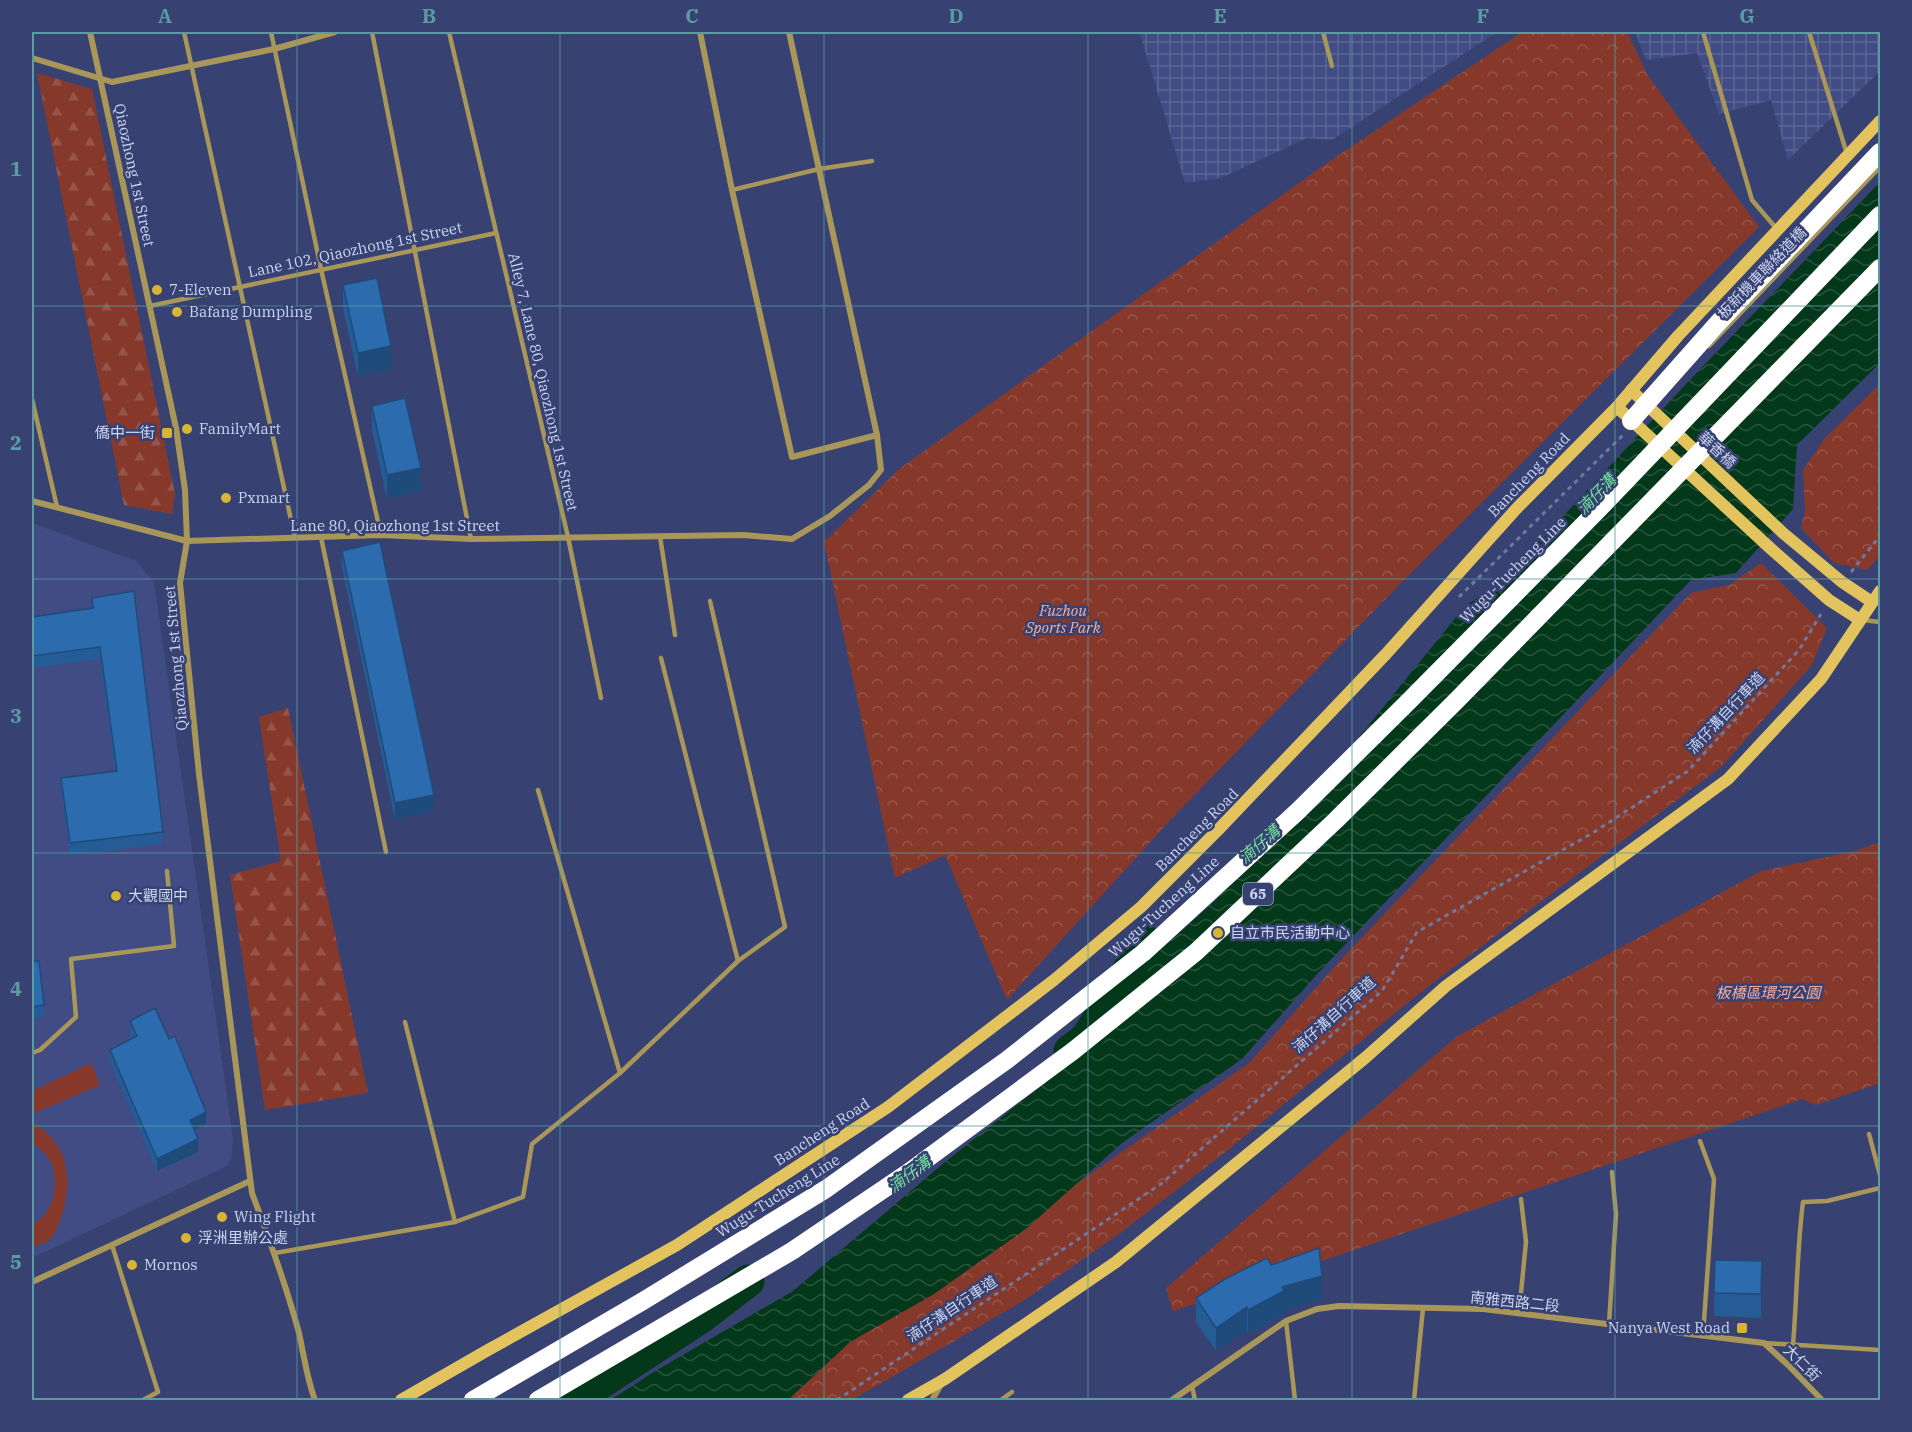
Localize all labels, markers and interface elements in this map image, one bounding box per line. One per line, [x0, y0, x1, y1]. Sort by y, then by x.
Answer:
text: A [158, 2, 172, 29]
text: B [422, 2, 436, 29]
text: C [685, 2, 699, 29]
text: D [948, 2, 964, 29]
text: E [1213, 2, 1227, 29]
text: F [1477, 2, 1489, 29]
text: G [1739, 2, 1755, 29]
street label: Qiaozhong 1st Street [110, 102, 159, 248]
text: 1 [10, 155, 22, 182]
street label: Lane 102, Qiaozhong 1st Street [246, 218, 464, 282]
street label: 板新機車聯絡道橋 [1713, 223, 1810, 322]
street label: Alley 7, Lane 80, Qiaozhong 1st Street [504, 251, 583, 513]
place label: 7-Eleven [169, 280, 232, 299]
marker: 7-Eleven [150, 283, 164, 297]
place label: Bafang Dumpling [189, 302, 312, 321]
marker: Bafang Dumpling [170, 305, 184, 319]
place label: FamilyMart [199, 419, 281, 438]
marker: FamilyMart [180, 422, 194, 436]
place label: 僑中一街 [95, 423, 155, 442]
marker: 僑中一街 [160, 426, 174, 440]
street label: 華香橋 [1694, 427, 1740, 472]
text: 2 [10, 429, 22, 456]
street label: Bancheng Road [1484, 429, 1574, 521]
water label: 湳仔溝 [1572, 468, 1621, 518]
place label: Pxmart [238, 488, 290, 507]
marker: Pxmart [219, 491, 233, 505]
street label: Wugu-Tucheng Line [1455, 512, 1570, 627]
street label: Lane 80, Qiaozhong 1st Street [290, 516, 500, 535]
street label: Qiaozhong 1st Street [160, 585, 191, 731]
park label: Fuzhou Sports Park [1024, 601, 1101, 637]
street label: 湳仔溝自行車道 [1683, 668, 1768, 758]
text: 3 [10, 702, 22, 729]
street label: Bancheng Road [1151, 784, 1242, 875]
water label: 湳仔溝 [1234, 819, 1285, 867]
street label: Wugu-Tucheng Line [1104, 852, 1223, 961]
road number: 65 [1243, 883, 1273, 905]
place label: 大觀國中 [128, 886, 188, 905]
marker: 大觀國中 [109, 889, 123, 903]
place label: 自立市民活動中心 [1230, 923, 1350, 942]
marker: 自立市民活動中心 [1211, 926, 1225, 940]
street label: 湳仔溝自行車道 [1288, 972, 1379, 1057]
text: 4 [10, 975, 22, 1002]
park label: 板橋區環河公園 [1715, 983, 1822, 1002]
street label: Bancheng Road [770, 1094, 873, 1169]
street label: Wugu-Tucheng Line [712, 1150, 843, 1241]
water label: 湳仔溝 [884, 1150, 936, 1196]
place label: Wing Flight [234, 1207, 316, 1226]
marker: Wing Flight [215, 1210, 229, 1224]
place label: 浮洲里辦公處 [198, 1228, 288, 1247]
marker: 浮洲里辦公處 [179, 1231, 193, 1245]
text: 5 [10, 1248, 22, 1275]
place label: Mornos [144, 1255, 198, 1274]
marker: Mornos [125, 1258, 139, 1272]
street label: 湳仔溝自行車道 [903, 1271, 1001, 1346]
street label: 南雅西路二段 [1469, 1287, 1561, 1316]
place label: Nanya West Road [1608, 1318, 1730, 1337]
marker: Nanya West Road [1735, 1321, 1749, 1335]
street label: 大仁街 [1780, 1340, 1825, 1385]

